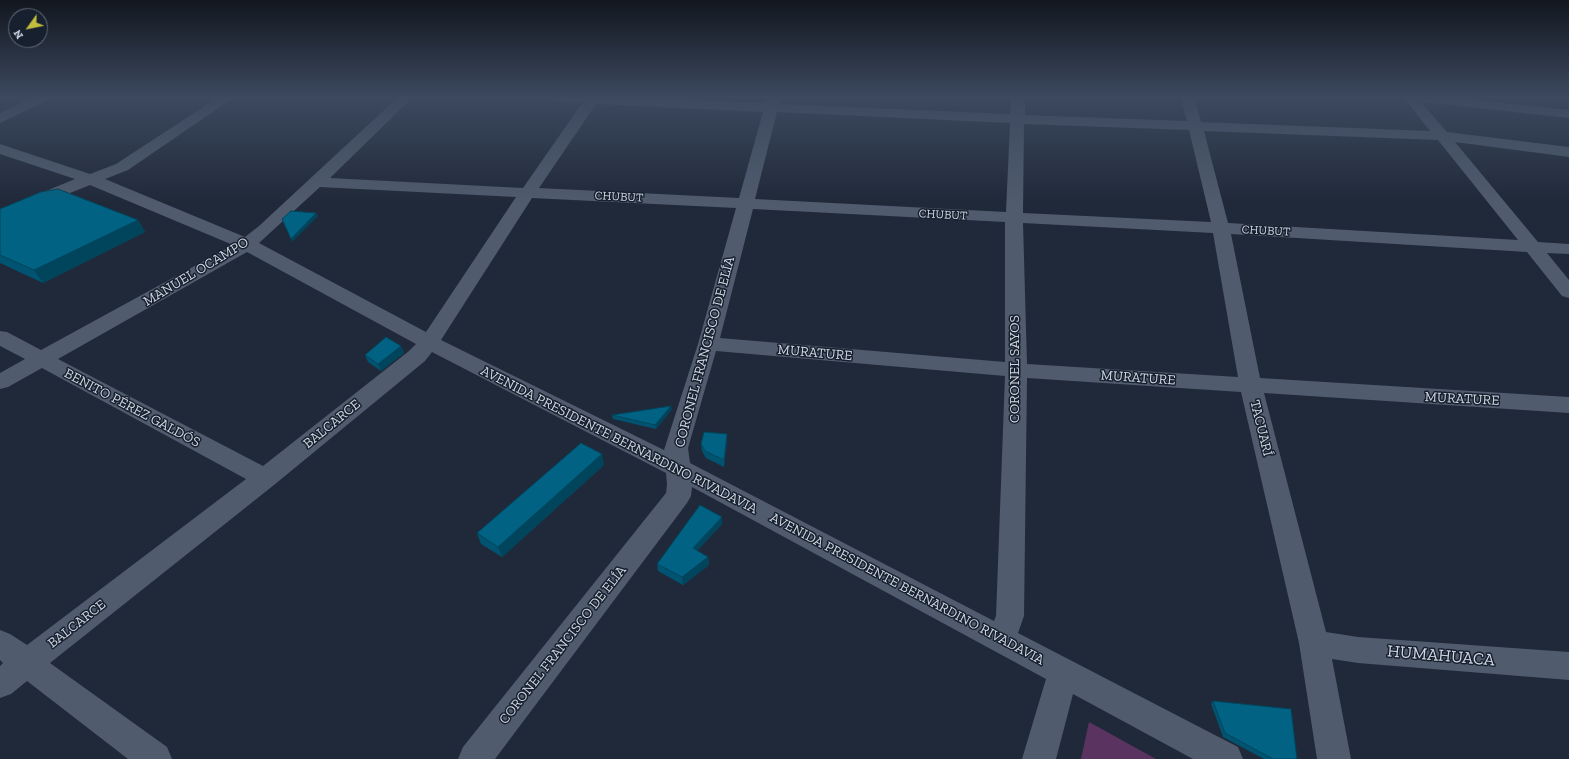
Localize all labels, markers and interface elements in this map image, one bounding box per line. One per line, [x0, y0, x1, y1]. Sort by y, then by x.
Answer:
north arrow [8, 8, 48, 48]
text: N [11, 27, 26, 41]
street label: CHUBUT [594, 189, 644, 205]
street label: CHUBUT [918, 207, 968, 223]
street label: CHUBUT [1241, 223, 1291, 239]
street label: MANUEL OCAMPO [140, 234, 252, 310]
street label: CORONEL FRANCISCO DE ELÍA [671, 255, 739, 449]
street label: CORONEL SAYOS [1007, 315, 1023, 423]
street label: MURATURE [777, 341, 853, 365]
street label: AVENIDA PRESIDENTE BERNARDINO RIVADAVIA [478, 362, 760, 518]
street label: BENITO PÉREZ GALDÓS [61, 365, 203, 451]
street label: MURATURE [1100, 367, 1176, 389]
street label: MURATURE [1424, 389, 1500, 409]
street label: BALCARCE [300, 396, 364, 452]
street label: TACUARÍ [1246, 398, 1276, 458]
street label: AVENIDA PRESIDENTE BERNARDINO RIVADAVIA [767, 509, 1047, 669]
street label: CORONEL FRANCISCO DE ELÍA [496, 562, 630, 728]
street label: BALCARCE [45, 596, 109, 652]
street label: HUMAHUACA [1386, 641, 1496, 671]

